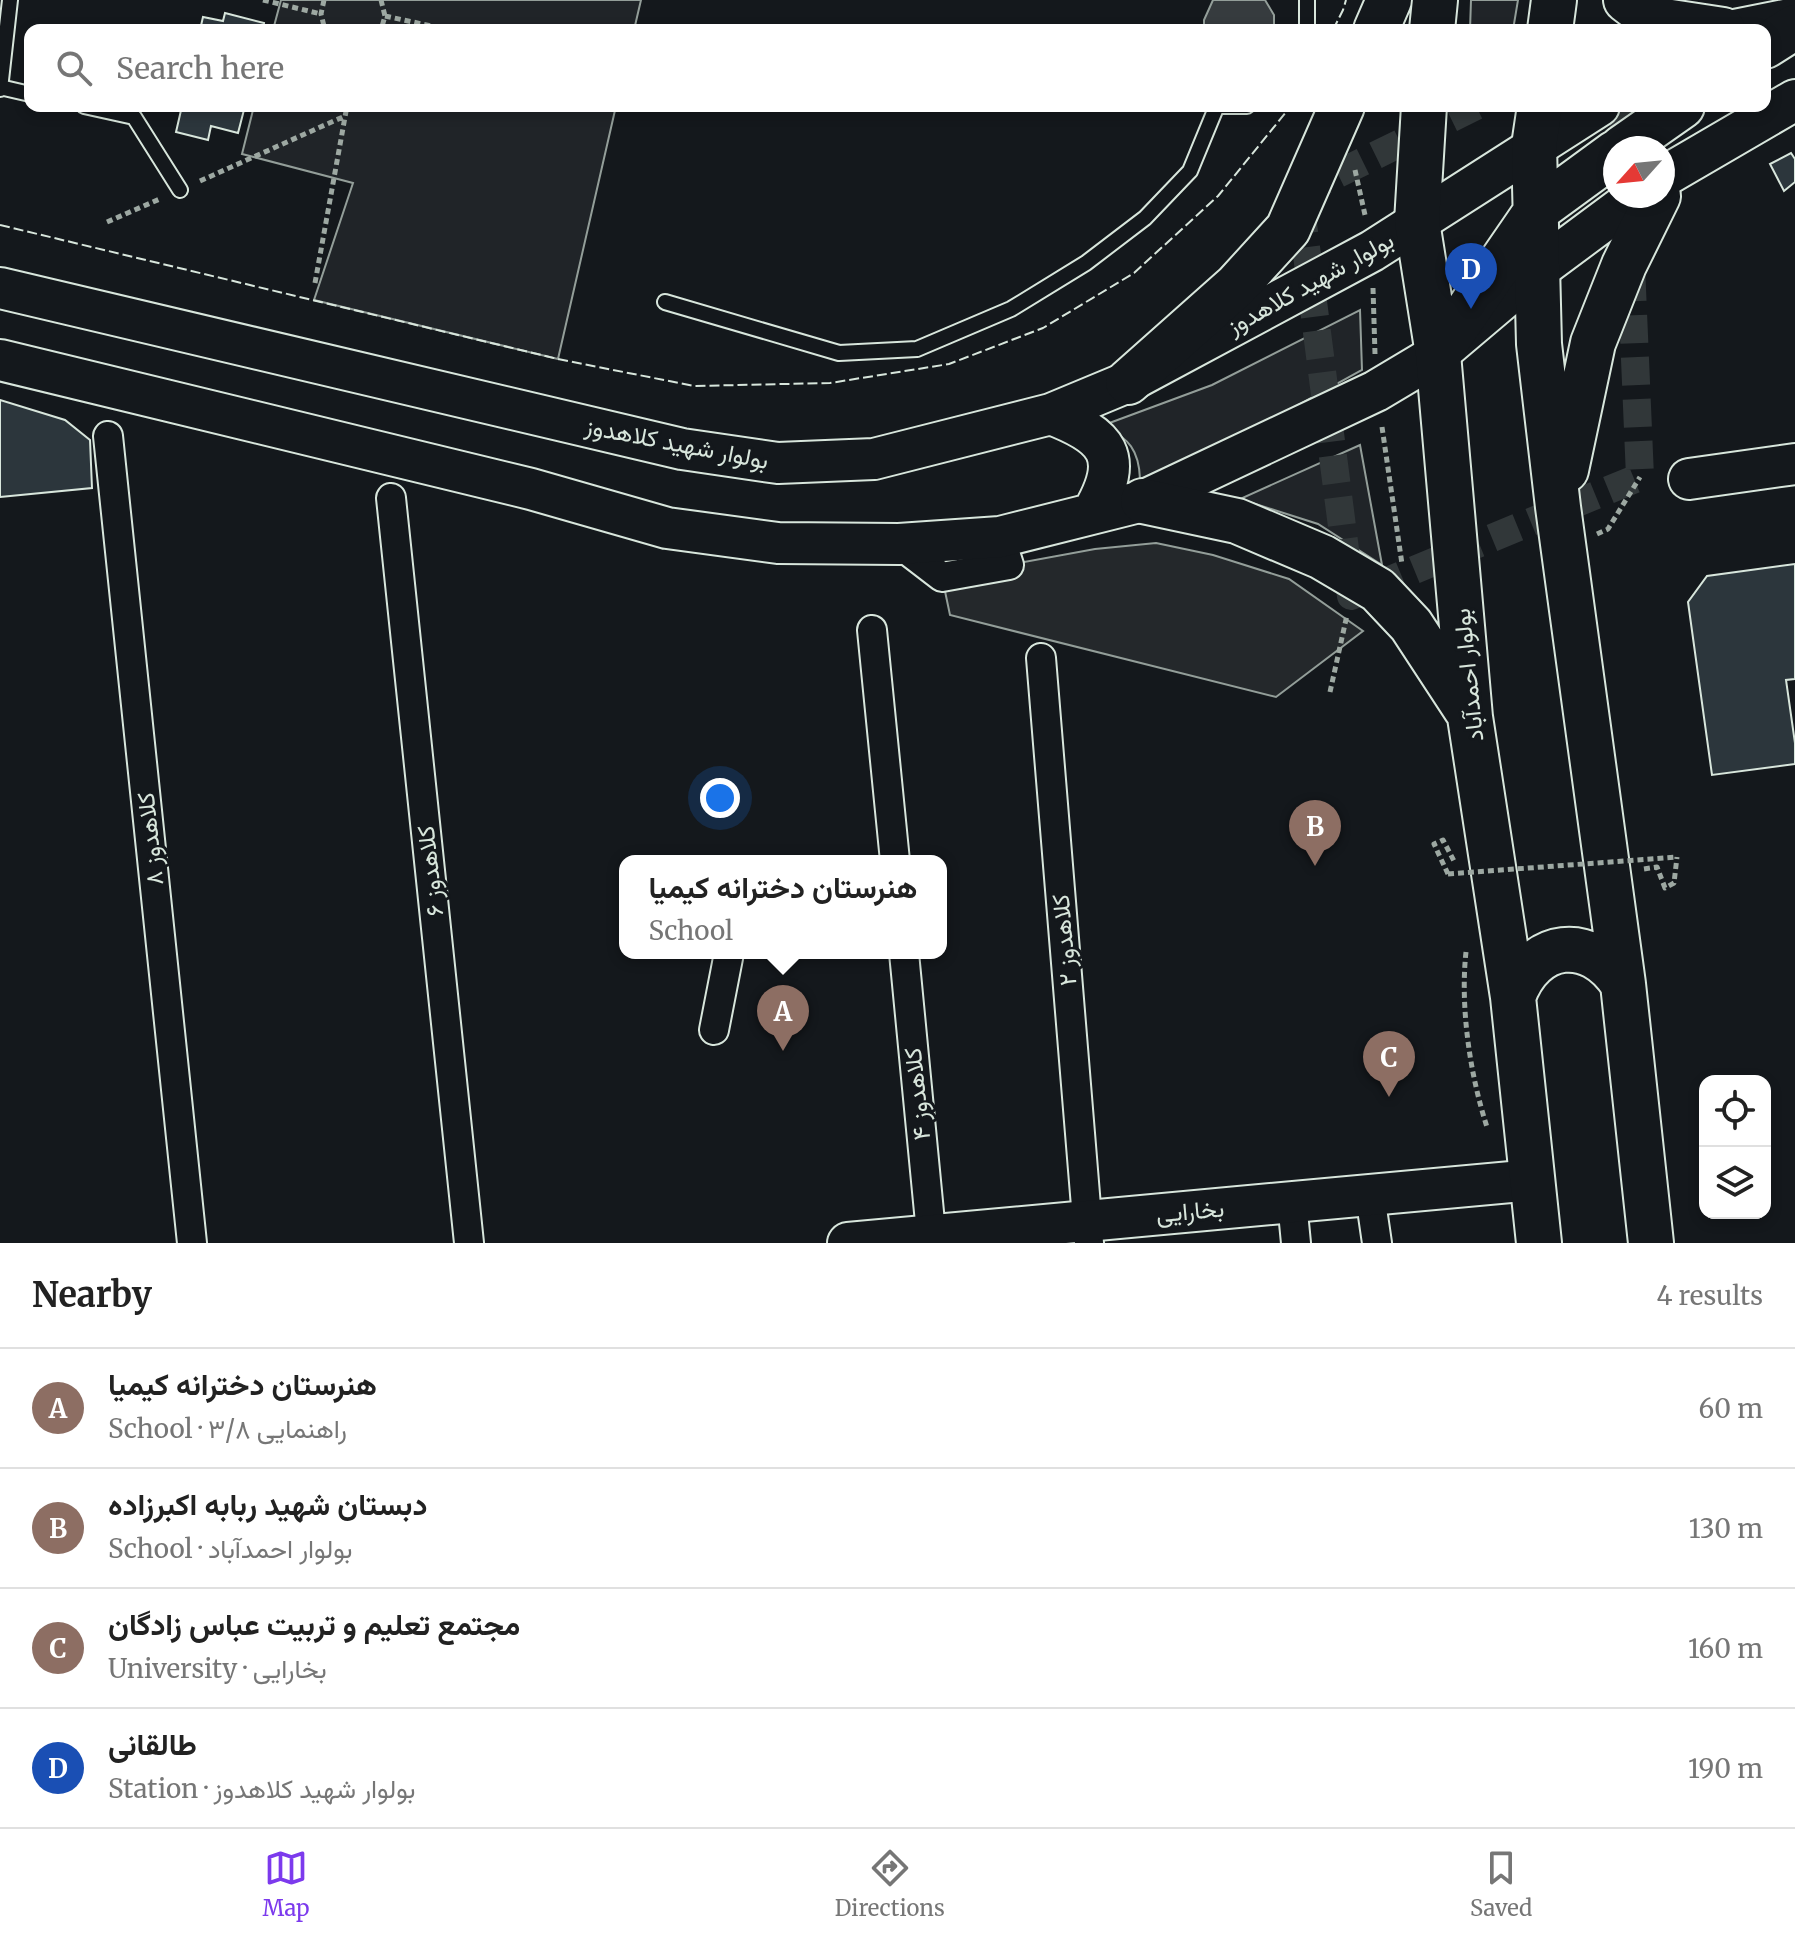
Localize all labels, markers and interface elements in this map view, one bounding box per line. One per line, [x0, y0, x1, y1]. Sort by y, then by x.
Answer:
search box [24, 24, 1771, 112]
icon: search [52, 46, 96, 90]
text: Search here [116, 49, 284, 87]
north arrow [1603, 136, 1675, 208]
street label: بولوار شهید کلاهدوز [1220, 224, 1399, 342]
pin: D [1445, 243, 1497, 309]
street label: بولوار شهید کلاهدوز [582, 410, 771, 476]
street label: بولوار احمدآباد [1446, 607, 1490, 743]
your location [700, 778, 740, 818]
street label: کلاهدوز ۸ [130, 791, 170, 887]
pin: B [1289, 800, 1341, 866]
street label: کلاهدوز ۶ [410, 824, 450, 918]
popup [619, 855, 947, 959]
text: هنرستان دخترانه کیمیا [649, 868, 917, 906]
street label: کلاهدوز ۲ [1045, 893, 1083, 987]
text: School [649, 914, 733, 947]
pin: A [757, 985, 809, 1051]
pin: C [1363, 1031, 1415, 1097]
street label: کلاهدوز ۴ [897, 1046, 937, 1142]
map controls [1699, 1075, 1771, 1219]
button: locate [1699, 1075, 1771, 1147]
button: layers [1699, 1147, 1771, 1219]
street label: بخارایی [1155, 1193, 1225, 1229]
text: Nearby [32, 1274, 152, 1316]
text: 4 results [1656, 1279, 1763, 1312]
text: هنرستان دخترانه کیمیا [108, 1365, 377, 1403]
text: A [49, 1392, 67, 1425]
text: 60 m [1699, 1392, 1763, 1425]
text: School · راهنمایی ۳/۸ [108, 1412, 347, 1445]
text: دبستان شهید ربابه اکبرزاده [108, 1485, 427, 1523]
text: B [49, 1512, 67, 1545]
text: 130 m [1689, 1512, 1763, 1545]
text: School · بولوار احمدآباد [108, 1532, 352, 1565]
text: مجتمع تعلیم و تربیت عباس زادگان [108, 1605, 520, 1643]
text: C [49, 1632, 67, 1665]
text: 160 m [1688, 1632, 1763, 1665]
text: University · بخارایی [108, 1652, 327, 1685]
text: طالقانی [108, 1725, 197, 1763]
text: D [48, 1752, 68, 1785]
text: 190 m [1688, 1752, 1763, 1785]
text: Station · بولوار شهید کلاهدوز [108, 1772, 415, 1805]
tab: Map [263, 1846, 310, 1922]
tab: Directions [835, 1846, 945, 1922]
tab: Saved [1470, 1846, 1532, 1922]

